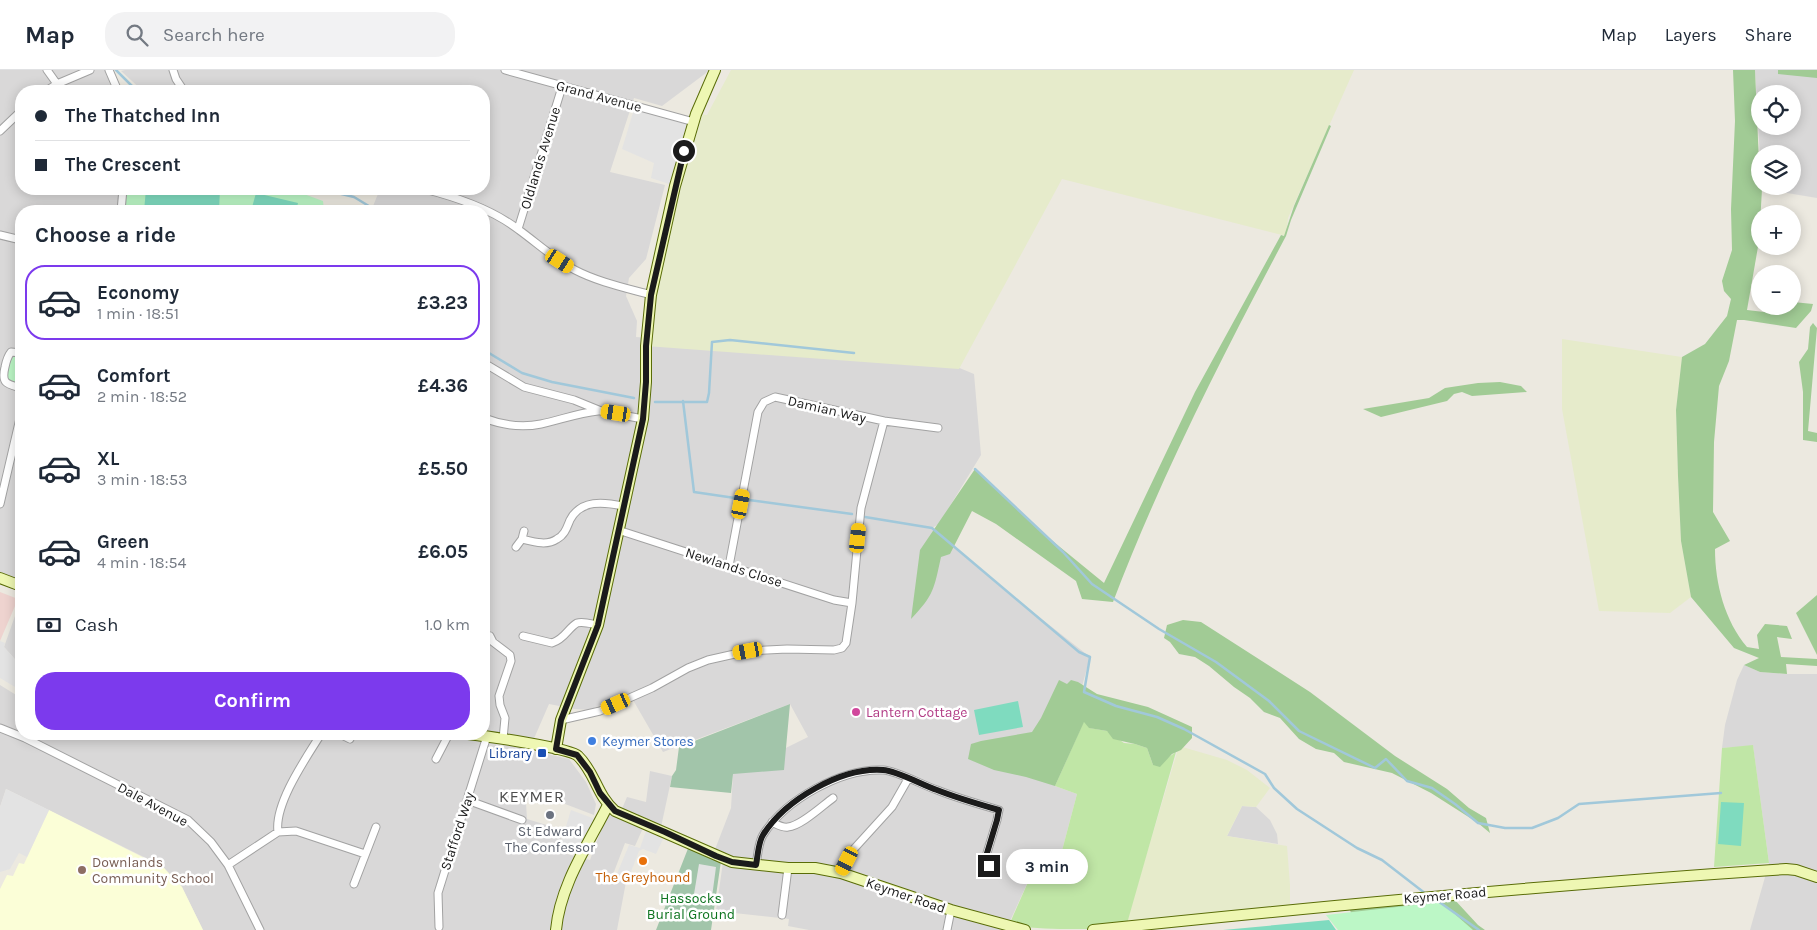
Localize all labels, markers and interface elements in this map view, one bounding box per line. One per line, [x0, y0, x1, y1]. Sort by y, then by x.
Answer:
search box [105, 12, 455, 57]
text: Map [25, 21, 75, 49]
icon: search [123, 21, 151, 49]
text: Search here [163, 24, 265, 46]
text: Map [1601, 24, 1637, 46]
text: Layers [1665, 24, 1717, 46]
text: Share [1745, 24, 1792, 46]
street label: Grand Avenue [554, 77, 644, 116]
map controls [1751, 85, 1801, 315]
button: locate [1751, 85, 1801, 135]
text: The Thatched Inn [65, 105, 220, 127]
street label: Oldlands Avenue [517, 105, 564, 212]
route start [673, 140, 695, 162]
button: layers [1751, 145, 1801, 195]
text: The Crescent [65, 154, 181, 176]
button: + [1751, 205, 1801, 255]
text: Choose a ride [35, 222, 176, 248]
car [543, 247, 576, 275]
button: − [1751, 265, 1801, 315]
icon: car [37, 280, 82, 325]
text: Economy [97, 282, 179, 304]
text: £3.23 [417, 292, 468, 314]
text: 1 min · 18:51 [97, 304, 179, 323]
icon: car [37, 363, 82, 408]
text: Comfort [97, 365, 171, 387]
text: £4.36 [418, 375, 468, 397]
text: 2 min · 18:52 [97, 387, 187, 406]
street label: Damian Way [786, 392, 868, 427]
car [600, 403, 631, 423]
icon: car [37, 446, 82, 491]
text: XL [97, 448, 119, 470]
text: £5.50 [418, 458, 468, 480]
text: 3 min · 18:53 [97, 470, 187, 489]
car [730, 488, 751, 520]
car [848, 522, 867, 554]
icon: car [37, 529, 82, 574]
text: Green [97, 531, 149, 553]
text: £6.05 [418, 541, 468, 563]
street label: Newlands Close [683, 544, 784, 591]
text: 4 min · 18:54 [97, 553, 186, 572]
icon: cash [35, 611, 63, 639]
text: Cash [75, 614, 119, 636]
text: 1.0 km [425, 615, 470, 634]
car [731, 641, 764, 661]
button: Confirm [35, 672, 470, 730]
car [599, 691, 632, 717]
place label: Lantern Cottage [866, 704, 968, 721]
marker: Lantern Cottage [850, 706, 862, 718]
place label: Keymer Stores [602, 733, 694, 750]
marker: Keymer Stores [586, 735, 598, 747]
place label: Library [489, 745, 532, 762]
marker: Library [536, 747, 548, 759]
street label: Dale Avenue [115, 779, 191, 830]
district label: KEYMER [499, 787, 565, 806]
street label: Stafford Way [437, 789, 478, 873]
marker: St Edward The Confessor [544, 809, 556, 821]
place label: St Edward The Confessor [505, 823, 596, 856]
car [833, 844, 860, 878]
callout: 3 min [1006, 848, 1089, 884]
place label: Downlands Community School [92, 854, 214, 887]
marker: The Greyhound [637, 855, 649, 867]
route end [978, 855, 1000, 877]
text: 3 min [1025, 857, 1069, 876]
marker: Downlands Community School [76, 864, 88, 876]
place label: The Greyhound [595, 869, 691, 886]
street label: Keymer Road [864, 874, 948, 917]
street label: Keymer Road [1403, 883, 1487, 908]
park label: Hassocks Burial Ground [647, 890, 735, 923]

